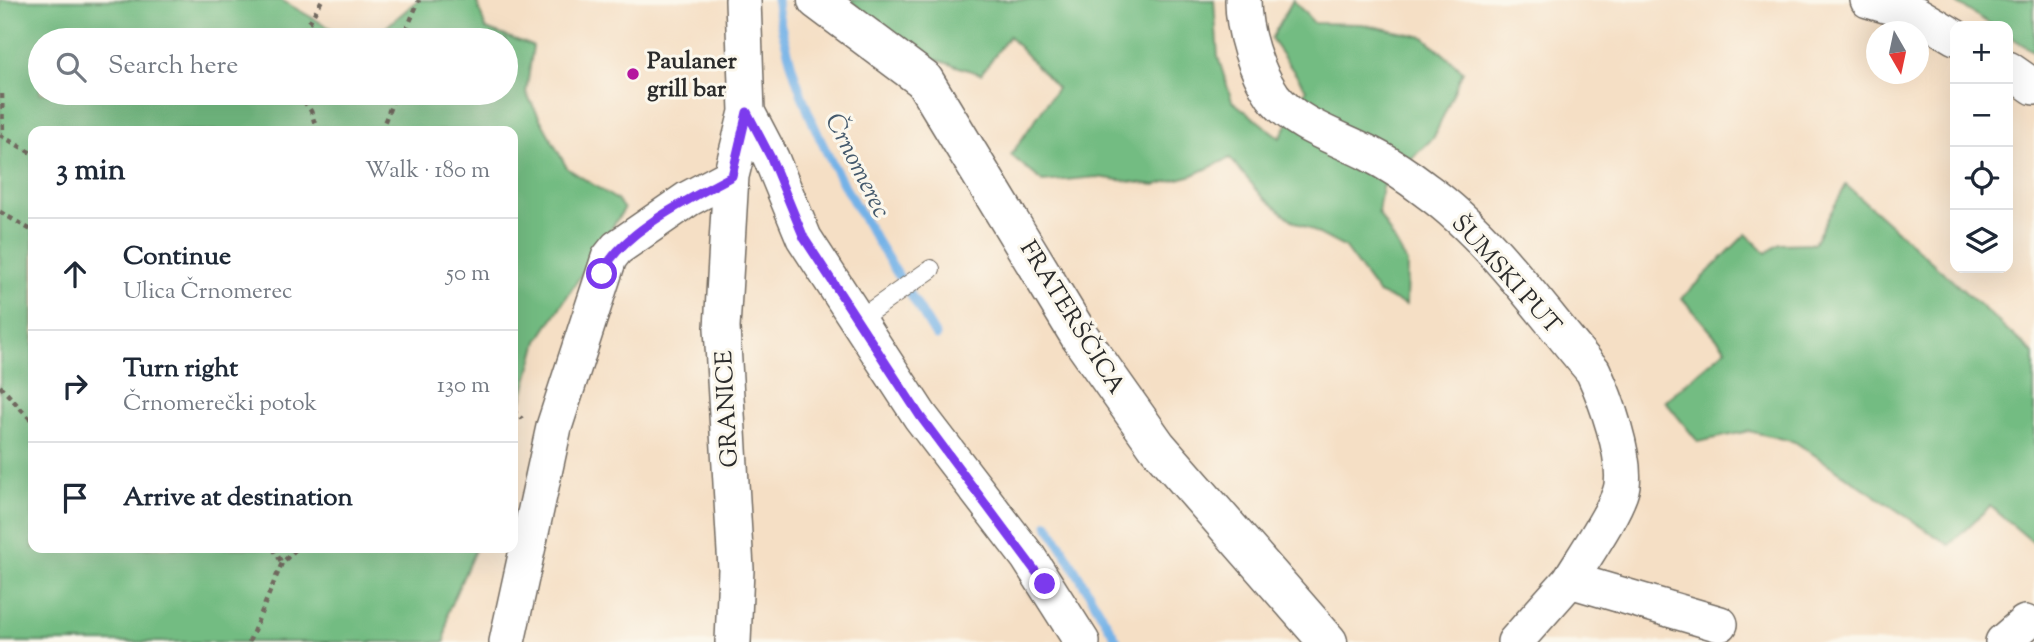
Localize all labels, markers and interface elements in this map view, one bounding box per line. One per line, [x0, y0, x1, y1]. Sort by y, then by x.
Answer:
north arrow [1866, 21, 1929, 84]
map controls [1950, 21, 2013, 273]
button: + [1950, 21, 2013, 84]
search box [28, 28, 518, 105]
place label: Paulaner grill bar [647, 45, 738, 107]
icon: search [52, 48, 90, 86]
text: Search here [108, 48, 238, 85]
marker: Paulaner grill bar [625, 66, 641, 82]
button: − [1950, 84, 2013, 147]
water label: Črnomerec [815, 107, 899, 225]
button: locate [1950, 147, 2013, 210]
text: 3 min [56, 150, 126, 193]
text: Walk · 180 m [365, 155, 490, 188]
street label: ŠUMSKI PUT [1443, 208, 1568, 343]
button: layers [1950, 210, 2013, 273]
street label: FRATERŠČICA [1010, 235, 1132, 402]
text: Continue [123, 239, 231, 276]
icon: ahead [56, 255, 94, 293]
text: 50 m [446, 258, 490, 291]
route start [586, 258, 617, 289]
text: Ulica Črnomerec [123, 276, 293, 309]
street label: GRANICE [708, 349, 748, 468]
text: Turn right [123, 351, 238, 388]
icon: right [56, 367, 94, 405]
text: 130 m [437, 370, 490, 403]
text: Črnomerečki potok [123, 388, 317, 421]
icon: arrive [56, 479, 94, 517]
text: Arrive at destination [123, 480, 353, 517]
route end [1029, 568, 1060, 599]

